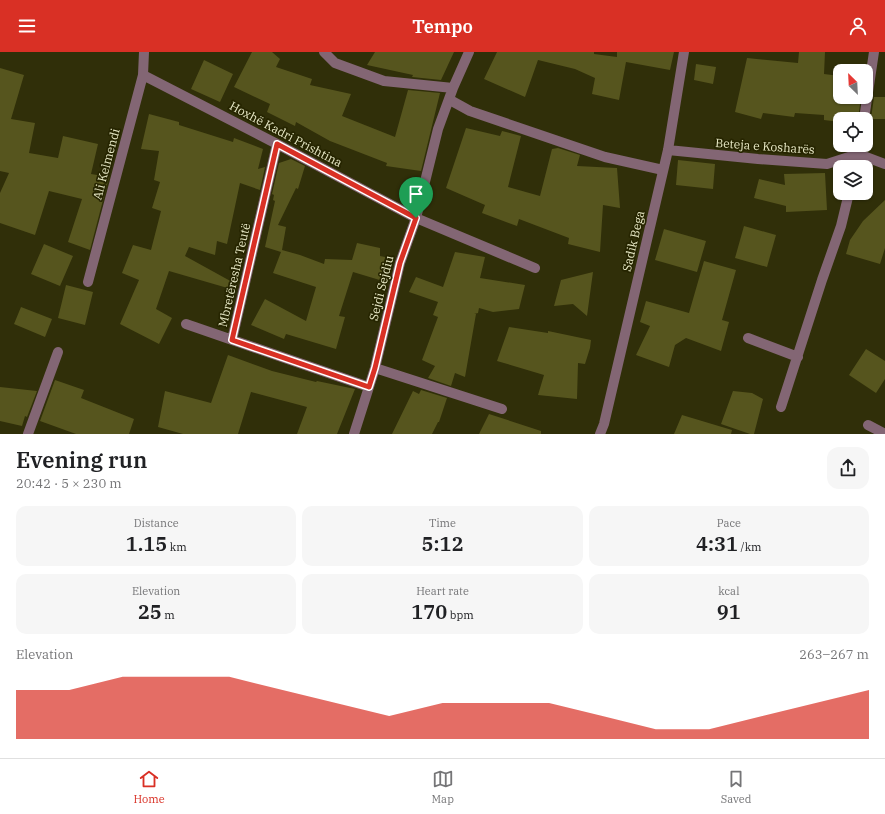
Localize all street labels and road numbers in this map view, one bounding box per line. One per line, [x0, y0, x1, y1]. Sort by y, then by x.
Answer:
street label: Hoxhë Kadri Prishtina [227, 98, 345, 170]
street label: Ali Kelmendi [89, 127, 123, 201]
street label: Beteja e Kosharës [715, 135, 815, 157]
street label: Sadik Bega [619, 209, 647, 273]
street label: Mbretëresha Teutë [215, 222, 253, 328]
street label: Sejdi Sejdiu [366, 253, 396, 322]

